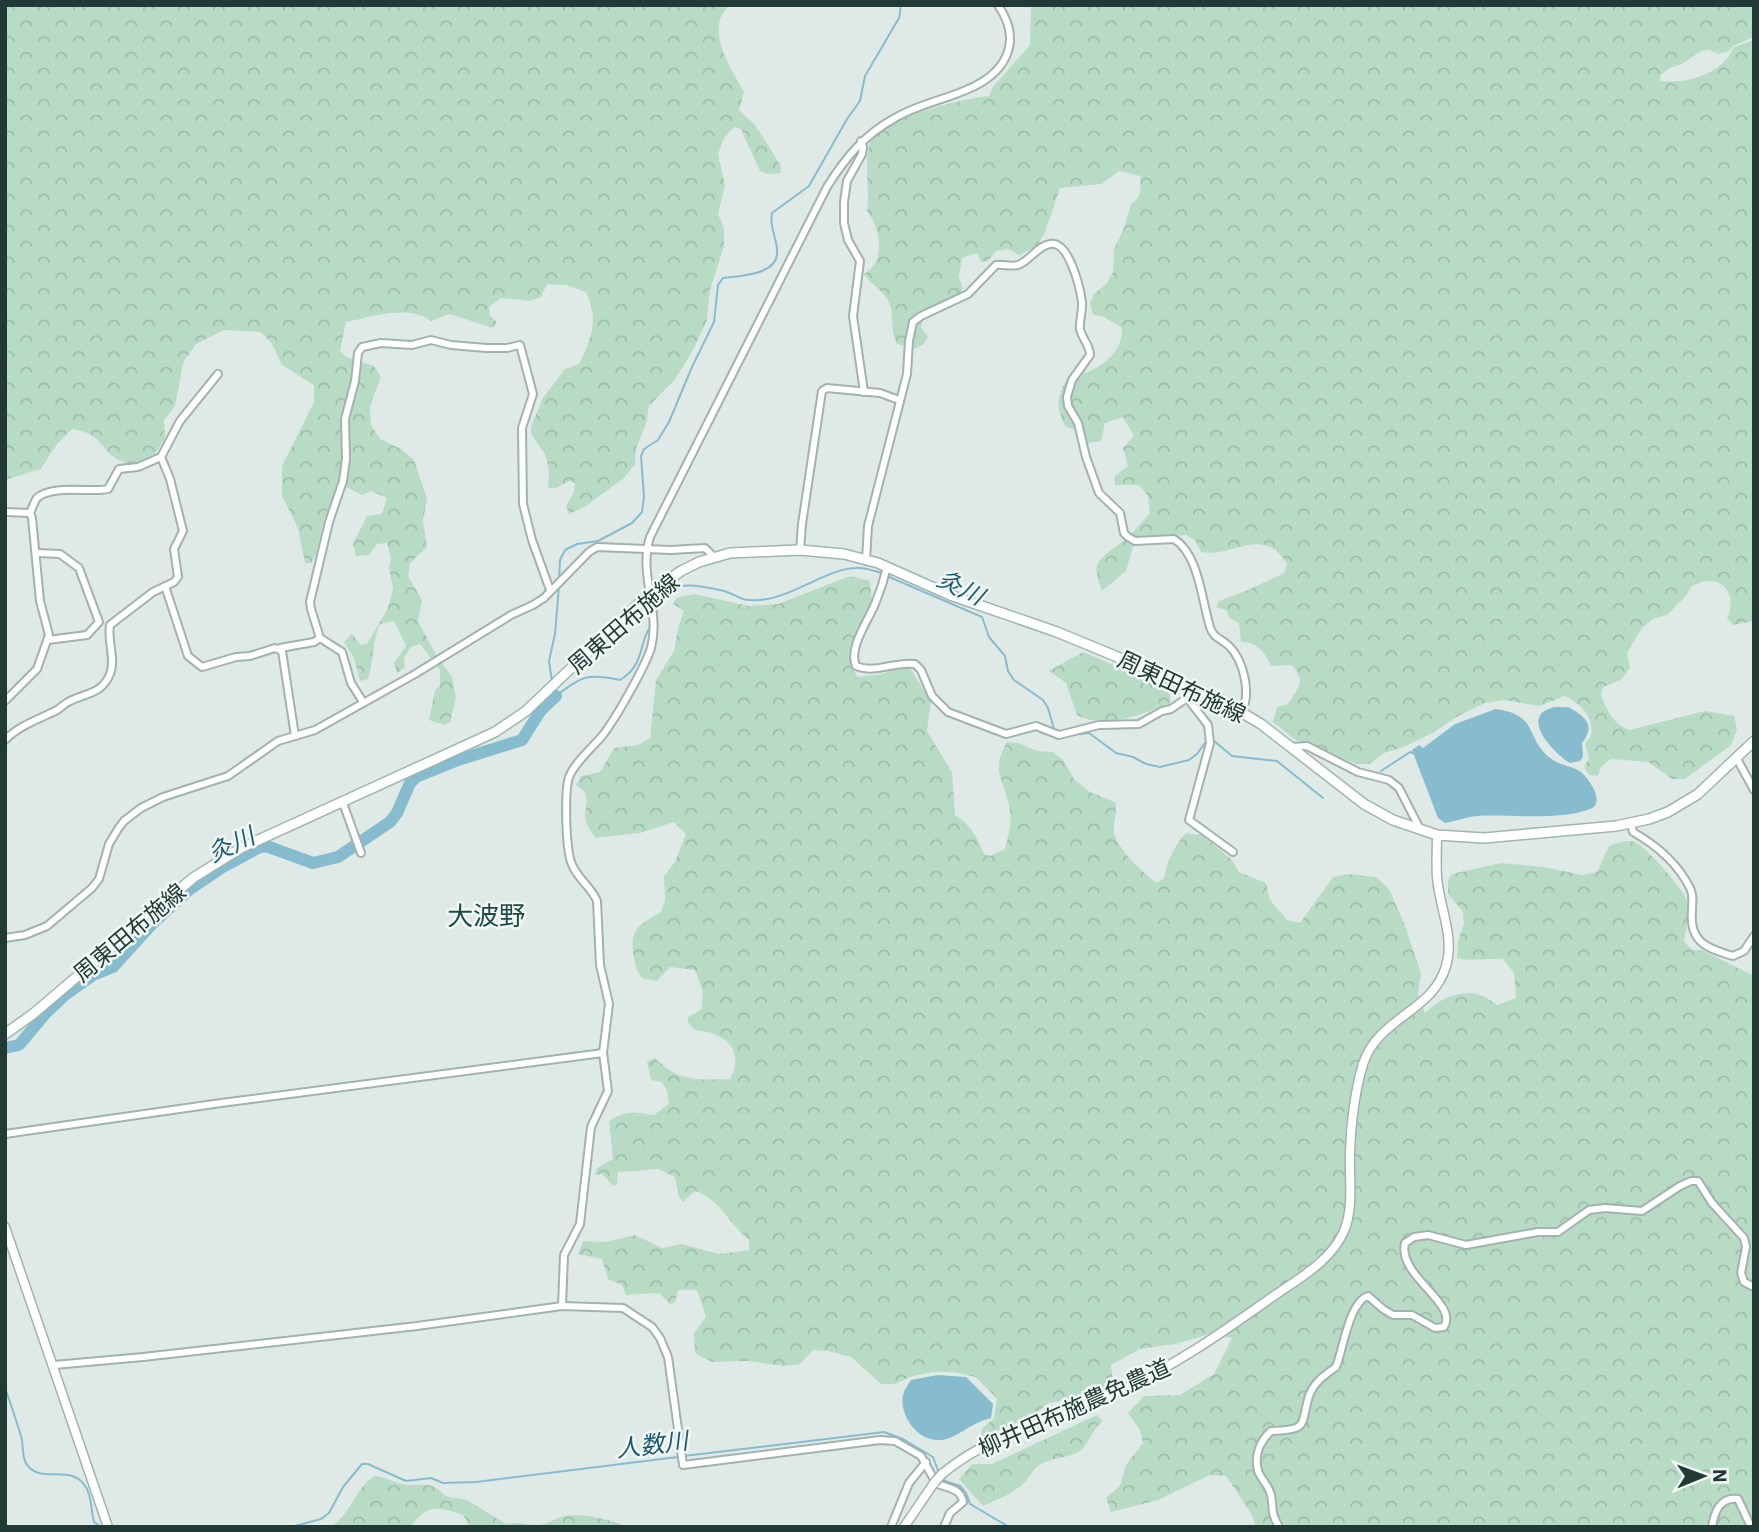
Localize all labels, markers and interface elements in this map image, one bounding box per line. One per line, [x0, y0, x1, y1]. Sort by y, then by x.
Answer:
water label: 灸川 [932, 562, 992, 613]
street label: 周東田布施線 [561, 566, 685, 680]
street label: 周東田布施線 [1113, 643, 1251, 729]
water label: 灸川 [202, 818, 262, 869]
street label: 周東田布施線 [67, 876, 191, 988]
district label: 大波野 [447, 898, 525, 932]
street label: 柳井田布施農免農道 [973, 1351, 1175, 1463]
water label: 人数川 [614, 1423, 693, 1464]
north arrow [1668, 1441, 1738, 1511]
text: N [1708, 1469, 1732, 1483]

